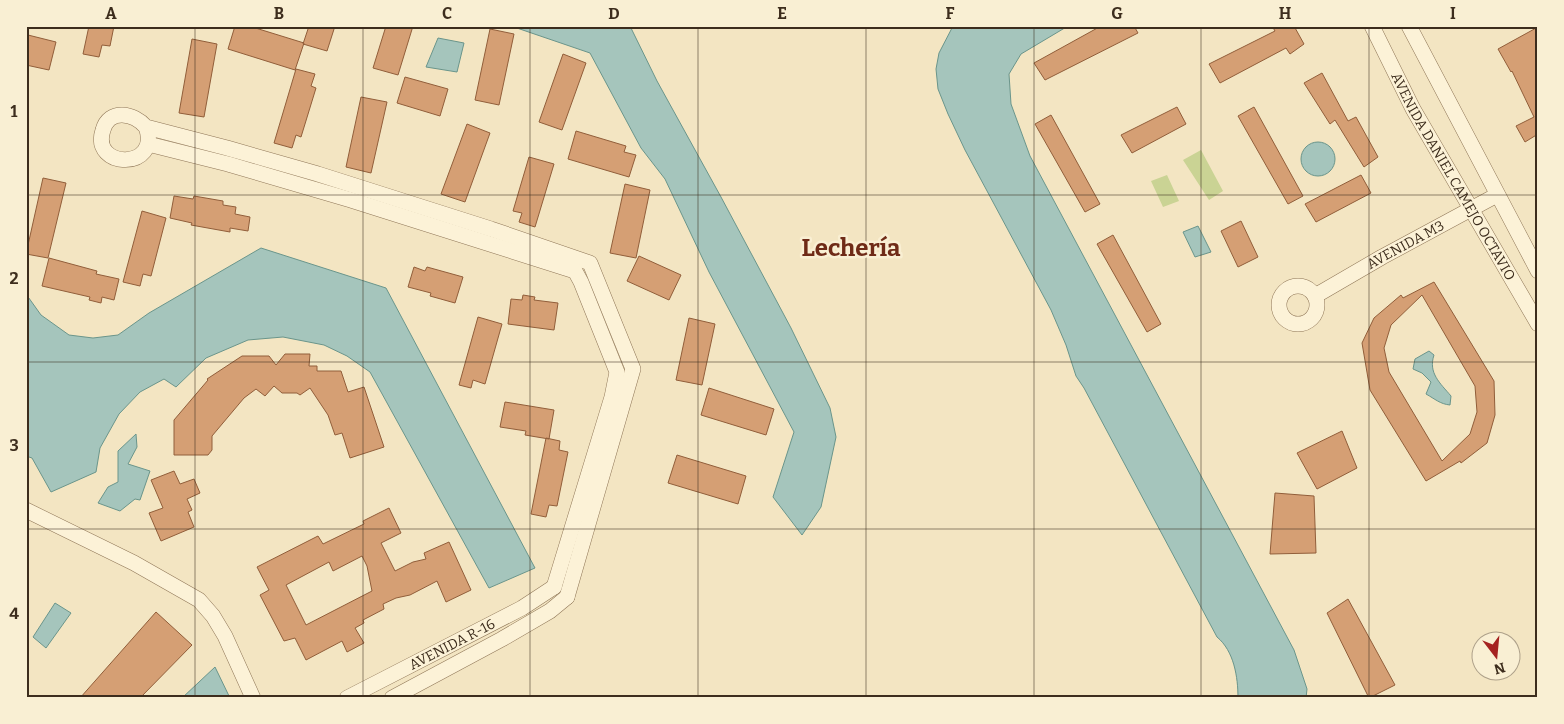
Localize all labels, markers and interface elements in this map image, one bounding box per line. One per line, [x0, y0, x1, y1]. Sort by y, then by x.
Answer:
text: A [105, 4, 117, 23]
text: B [274, 4, 284, 23]
text: C [442, 4, 452, 23]
text: D [608, 4, 620, 23]
text: E [777, 4, 787, 23]
text: F [946, 4, 955, 23]
text: G [1111, 4, 1123, 23]
text: H [1279, 4, 1292, 23]
text: I [1450, 4, 1456, 23]
street label: AVENIDA DANIEL CAMEJO OCTAVIO [1387, 70, 1519, 284]
text: 1 [11, 102, 18, 121]
street label: AVENIDA M3 [1364, 217, 1447, 273]
district label: Lechería [801, 234, 901, 262]
text: 2 [9, 269, 19, 288]
text: 3 [9, 436, 19, 455]
text: 4 [9, 604, 19, 623]
street label: AVENIDA R-16 [406, 615, 498, 674]
north arrow [1472, 632, 1522, 682]
text: N [1492, 658, 1507, 678]

